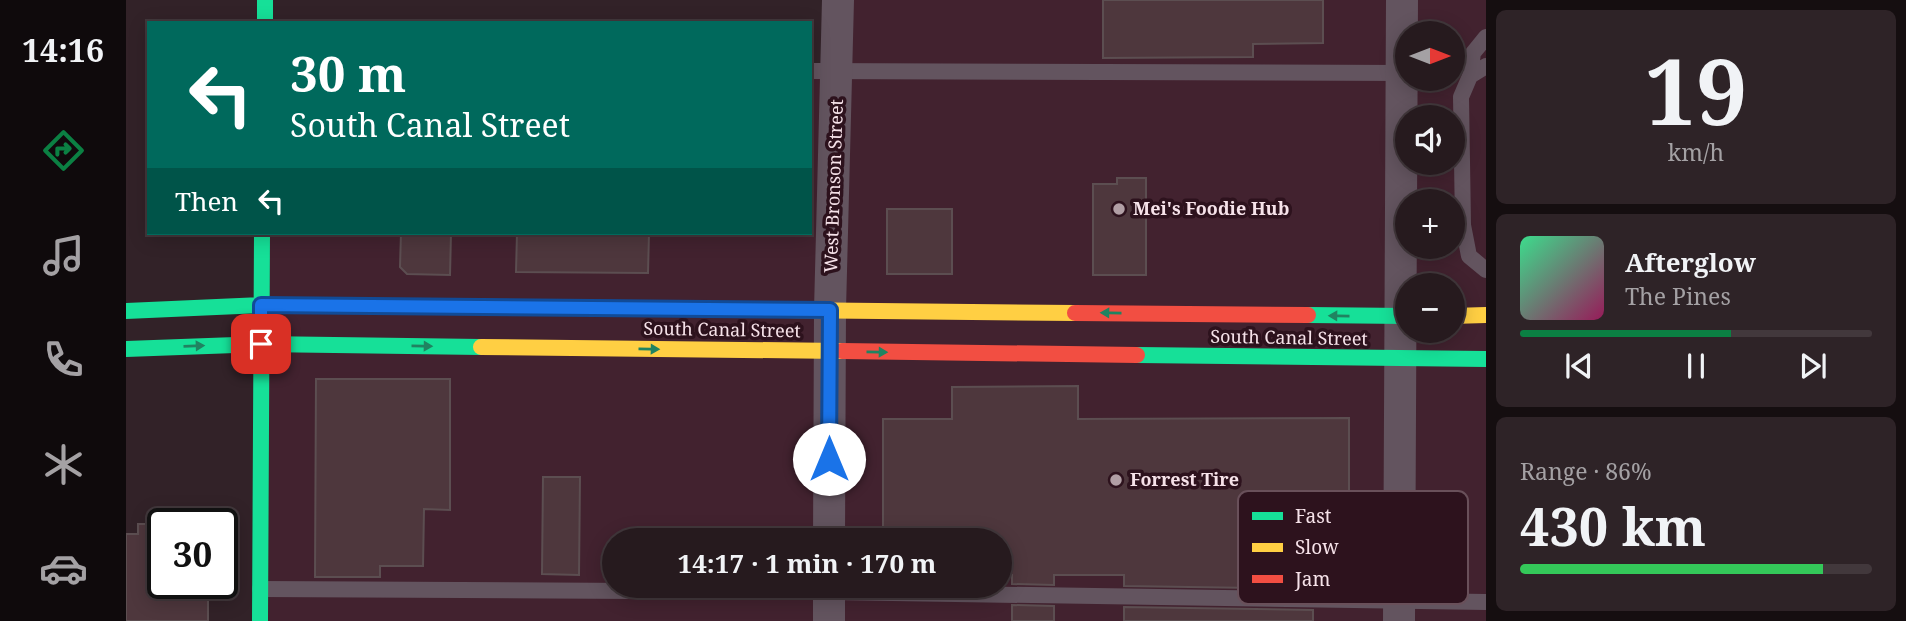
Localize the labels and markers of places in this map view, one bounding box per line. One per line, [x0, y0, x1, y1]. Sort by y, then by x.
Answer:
place label: Mei's Foodie Hub [1133, 196, 1289, 220]
marker: Mei's Foodie Hub [1111, 201, 1127, 217]
pin [231, 314, 291, 374]
place label: Forrest Tire [1130, 467, 1239, 491]
marker: Forrest Tire [1108, 472, 1124, 488]

